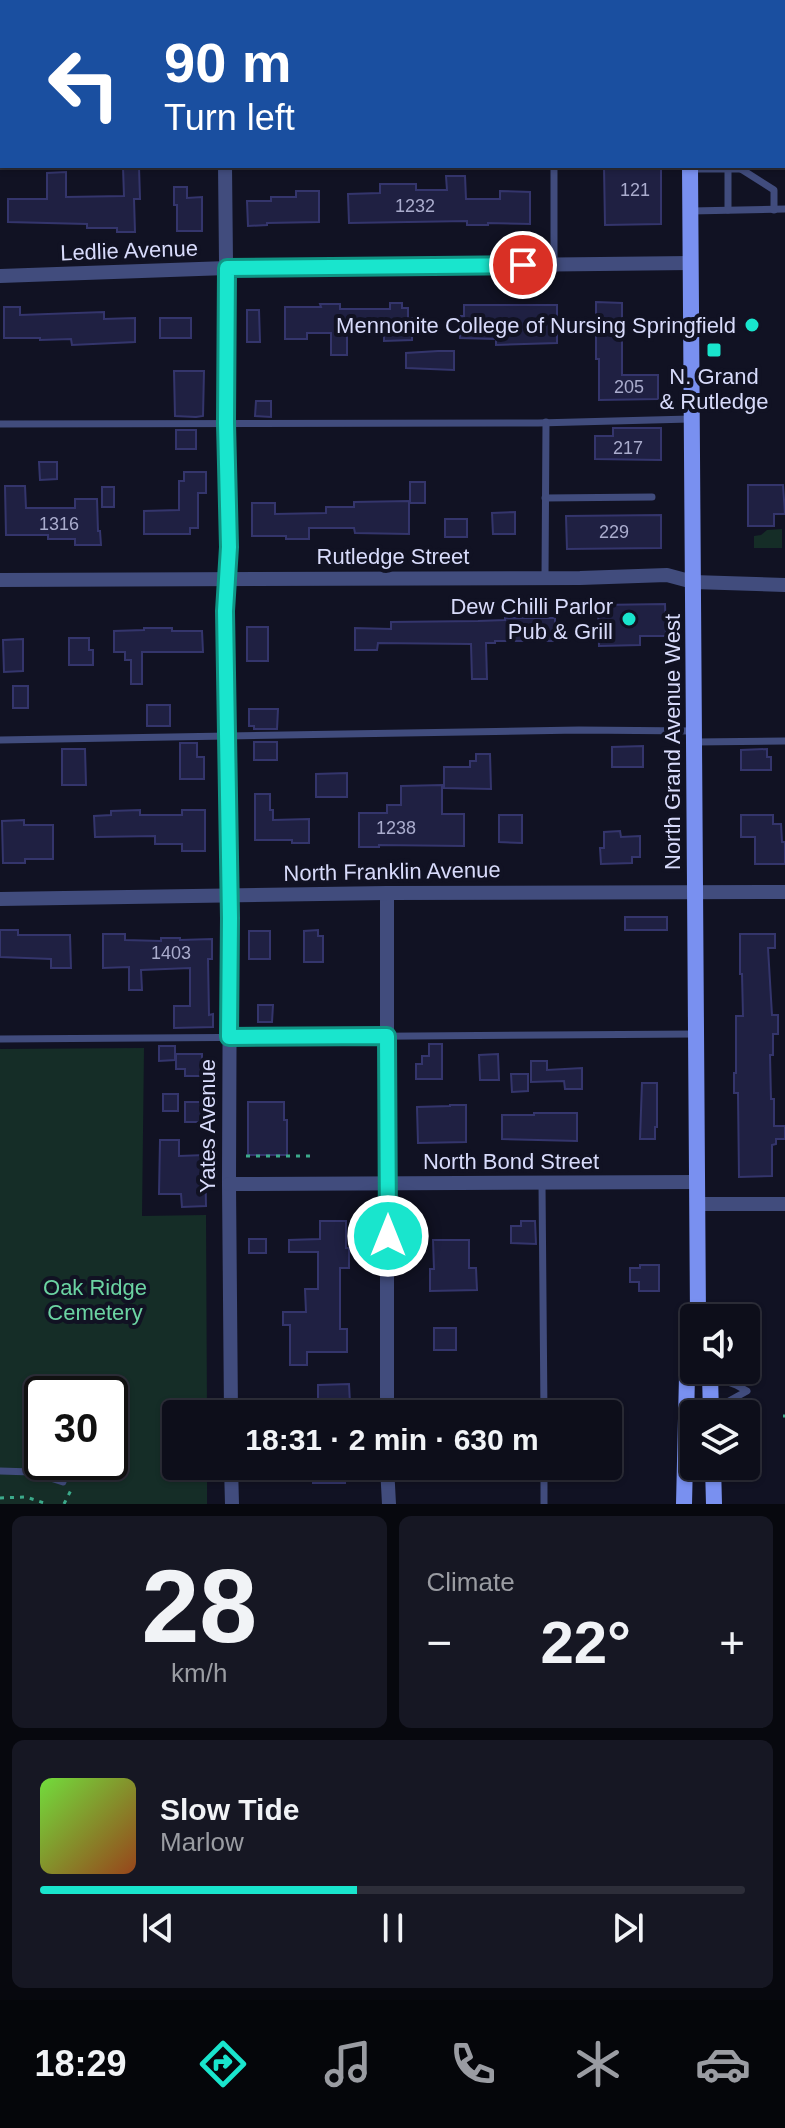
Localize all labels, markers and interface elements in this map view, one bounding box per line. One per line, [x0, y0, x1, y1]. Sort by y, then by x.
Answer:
text: 90 m [164, 31, 292, 94]
icon: left [32, 32, 136, 136]
text: Turn left [164, 97, 295, 138]
house number: 121 [620, 180, 650, 200]
house number: 1232 [395, 196, 435, 216]
pin [489, 231, 557, 299]
street label: Ledlie Avenue [60, 236, 198, 265]
icon: arrive [501, 243, 545, 287]
place label: Mennonite College of Nursing Springfield [336, 313, 736, 338]
marker: Mennonite College of Nursing Springfield [743, 316, 761, 334]
marker: N. Grand & Rutledge [705, 341, 723, 359]
place label: N. Grand & Rutledge [660, 364, 768, 414]
house number: 205 [614, 377, 644, 397]
house number: 217 [613, 438, 643, 458]
house number: 1316 [39, 514, 79, 534]
house number: 229 [599, 522, 629, 542]
street label: Rutledge Street [317, 544, 469, 569]
place label: Dew Chilli Parlor Pub & Grill [450, 594, 613, 644]
marker: Dew Chilli Parlor Pub & Grill [620, 610, 638, 628]
street label: North Grand Avenue West [660, 614, 685, 870]
house number: 1238 [376, 818, 416, 838]
street label: North Franklin Avenue [283, 857, 501, 886]
house number: 1403 [151, 943, 191, 963]
street label: Yates Avenue [195, 1059, 220, 1193]
street label: North Bond Street [423, 1149, 599, 1174]
position arrow [346, 1194, 430, 1278]
park label: Oak Ridge Cemetery [43, 1275, 147, 1325]
map controls [680, 1304, 760, 1480]
button: sound [680, 1304, 760, 1384]
speed limit sign: 30 [24, 1376, 128, 1480]
button: layers [680, 1400, 760, 1480]
text: 18:31 · 2 min · 630 m [245, 1423, 539, 1456]
text: 28 [141, 1548, 257, 1664]
text: Climate [427, 1567, 515, 1597]
text: 22° [540, 1609, 631, 1676]
text: − [427, 1618, 452, 1667]
text: + [719, 1618, 745, 1667]
text: km/h [171, 1658, 227, 1688]
text: Slow Tide [160, 1793, 299, 1826]
text: Marlow [160, 1827, 244, 1857]
icon: previous [136, 1906, 180, 1950]
icon: pause [371, 1906, 415, 1950]
icon: next [606, 1906, 650, 1950]
icon: directions [195, 2036, 251, 2092]
icon: music [320, 2036, 376, 2092]
icon: phone [445, 2036, 501, 2092]
icon: climate [570, 2036, 626, 2092]
icon: car [695, 2036, 751, 2092]
text: 18:29 [34, 2043, 126, 2084]

